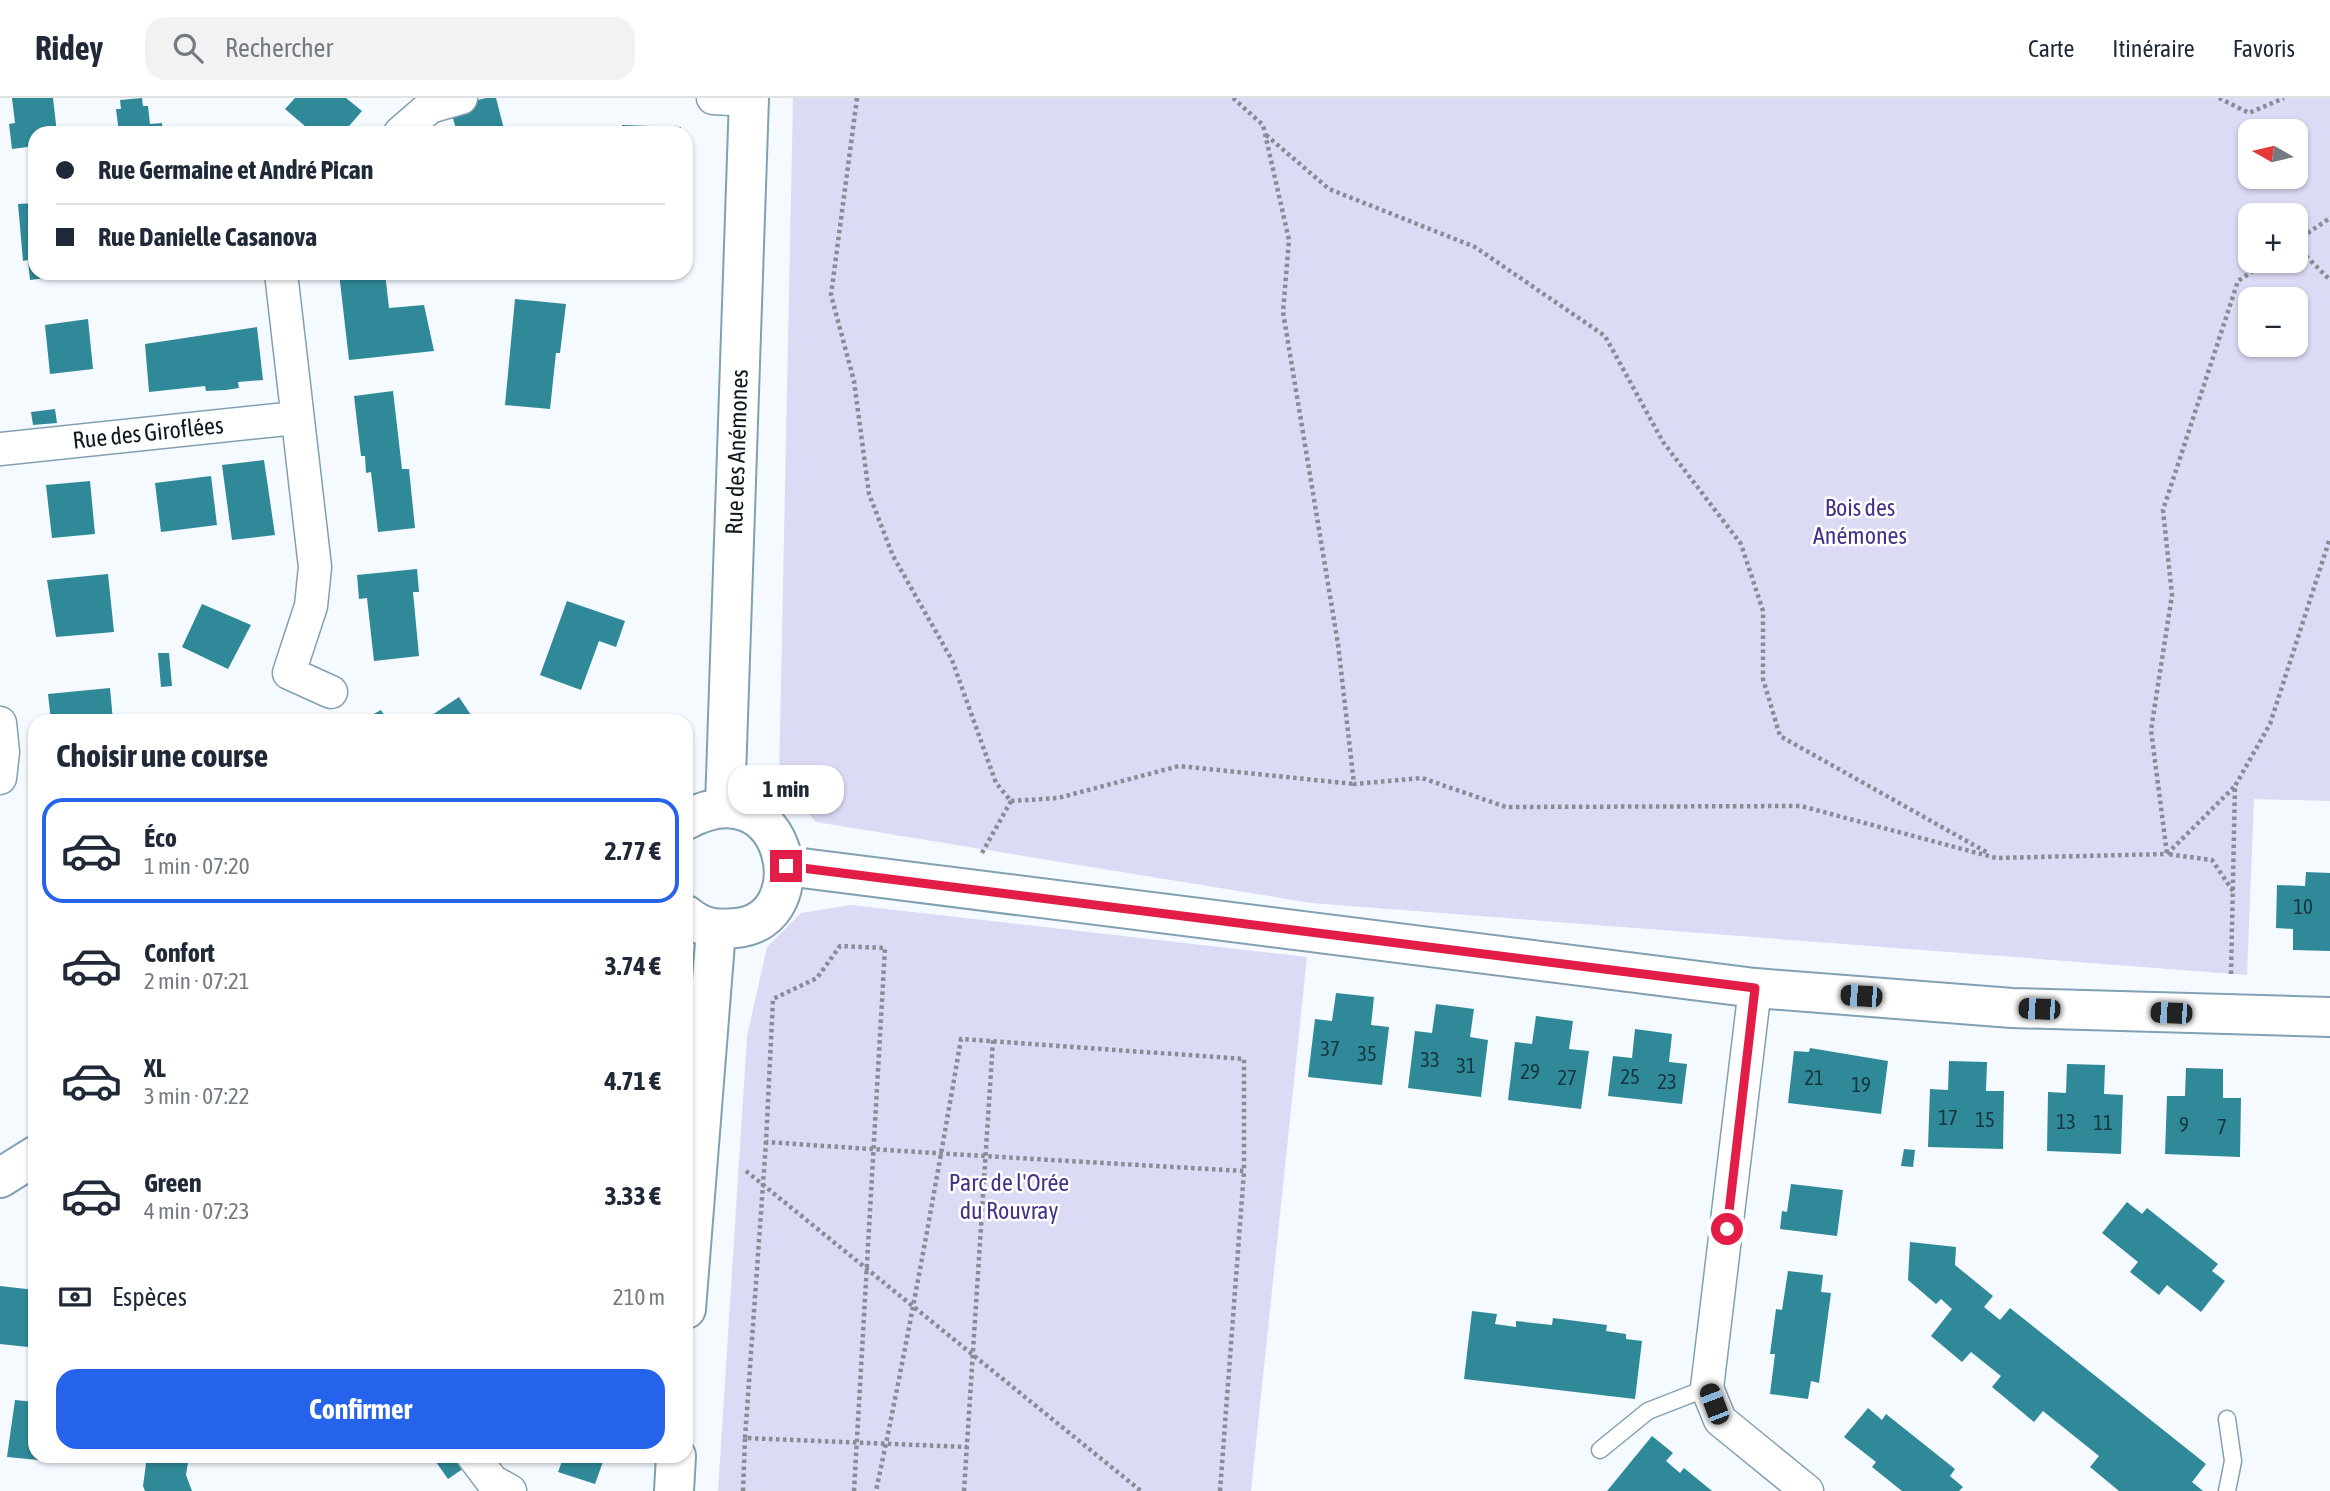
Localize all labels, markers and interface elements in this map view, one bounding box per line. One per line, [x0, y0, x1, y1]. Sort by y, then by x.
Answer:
search box [145, 17, 635, 80]
text: Ridey [35, 29, 103, 67]
icon: search [169, 29, 207, 67]
text: Rechercher [225, 33, 333, 63]
text: Carte [2028, 35, 2074, 62]
text: Itinéraire [2112, 35, 2195, 62]
text: Favoris [2233, 35, 2295, 62]
north arrow [2238, 119, 2308, 189]
map controls [2238, 119, 2308, 357]
text: Rue Germaine et André Pican [98, 155, 373, 185]
button: + [2238, 203, 2308, 273]
text: Rue Danielle Casanova [98, 222, 317, 252]
button: − [2238, 287, 2308, 357]
street label: Rue des Anémones [720, 369, 753, 535]
street label: Rue des Giroflées [71, 411, 225, 454]
park label: Bois des Anémones [1813, 494, 1907, 549]
text: Choisir une course [56, 737, 268, 774]
callout: 1 min [728, 764, 844, 814]
text: 1 min [763, 776, 809, 802]
icon: car [60, 819, 123, 882]
text: Éco [144, 823, 177, 853]
text: 2.77 € [604, 836, 661, 866]
route end [770, 850, 802, 882]
text: 1 min · 07:20 [144, 853, 250, 879]
house number: 10 [2293, 894, 2313, 918]
icon: car [60, 934, 123, 997]
text: Confort [144, 938, 215, 968]
text: 3.74 € [604, 951, 661, 981]
text: 2 min · 07:21 [144, 968, 250, 994]
car [1840, 984, 1883, 1008]
car [2018, 998, 2061, 1020]
car [2150, 1002, 2193, 1024]
house number: 37 [1320, 1036, 1340, 1060]
house number: 35 [1357, 1041, 1377, 1065]
house number: 33 [1420, 1047, 1440, 1071]
icon: car [60, 1049, 123, 1112]
text: XL [144, 1053, 166, 1083]
house number: 31 [1456, 1053, 1476, 1077]
house number: 29 [1520, 1059, 1540, 1083]
house number: 25 [1620, 1064, 1640, 1088]
house number: 27 [1557, 1065, 1577, 1089]
house number: 21 [1804, 1065, 1824, 1089]
text: 4.71 € [604, 1066, 661, 1096]
house number: 23 [1657, 1069, 1677, 1093]
house number: 19 [1851, 1072, 1871, 1096]
text: 3 min · 07:22 [144, 1083, 250, 1109]
house number: 17 [1938, 1105, 1958, 1129]
house number: 15 [1975, 1107, 1995, 1131]
house number: 13 [2056, 1109, 2076, 1133]
house number: 11 [2093, 1110, 2113, 1134]
house number: 9 [2179, 1112, 2189, 1136]
house number: 7 [2217, 1114, 2227, 1138]
icon: car [60, 1164, 123, 1227]
text: Green [144, 1168, 202, 1198]
park label: Parc de l'Orée du Rouvray [949, 1169, 1069, 1224]
text: 3.33 € [604, 1181, 661, 1211]
text: 4 min · 07:23 [144, 1198, 250, 1224]
route start [1711, 1213, 1743, 1245]
icon: cash [56, 1278, 94, 1316]
text: Espèces [112, 1282, 187, 1312]
text: 210 m [613, 1284, 665, 1310]
button: Confirmer [56, 1369, 665, 1449]
car [1697, 1381, 1732, 1427]

